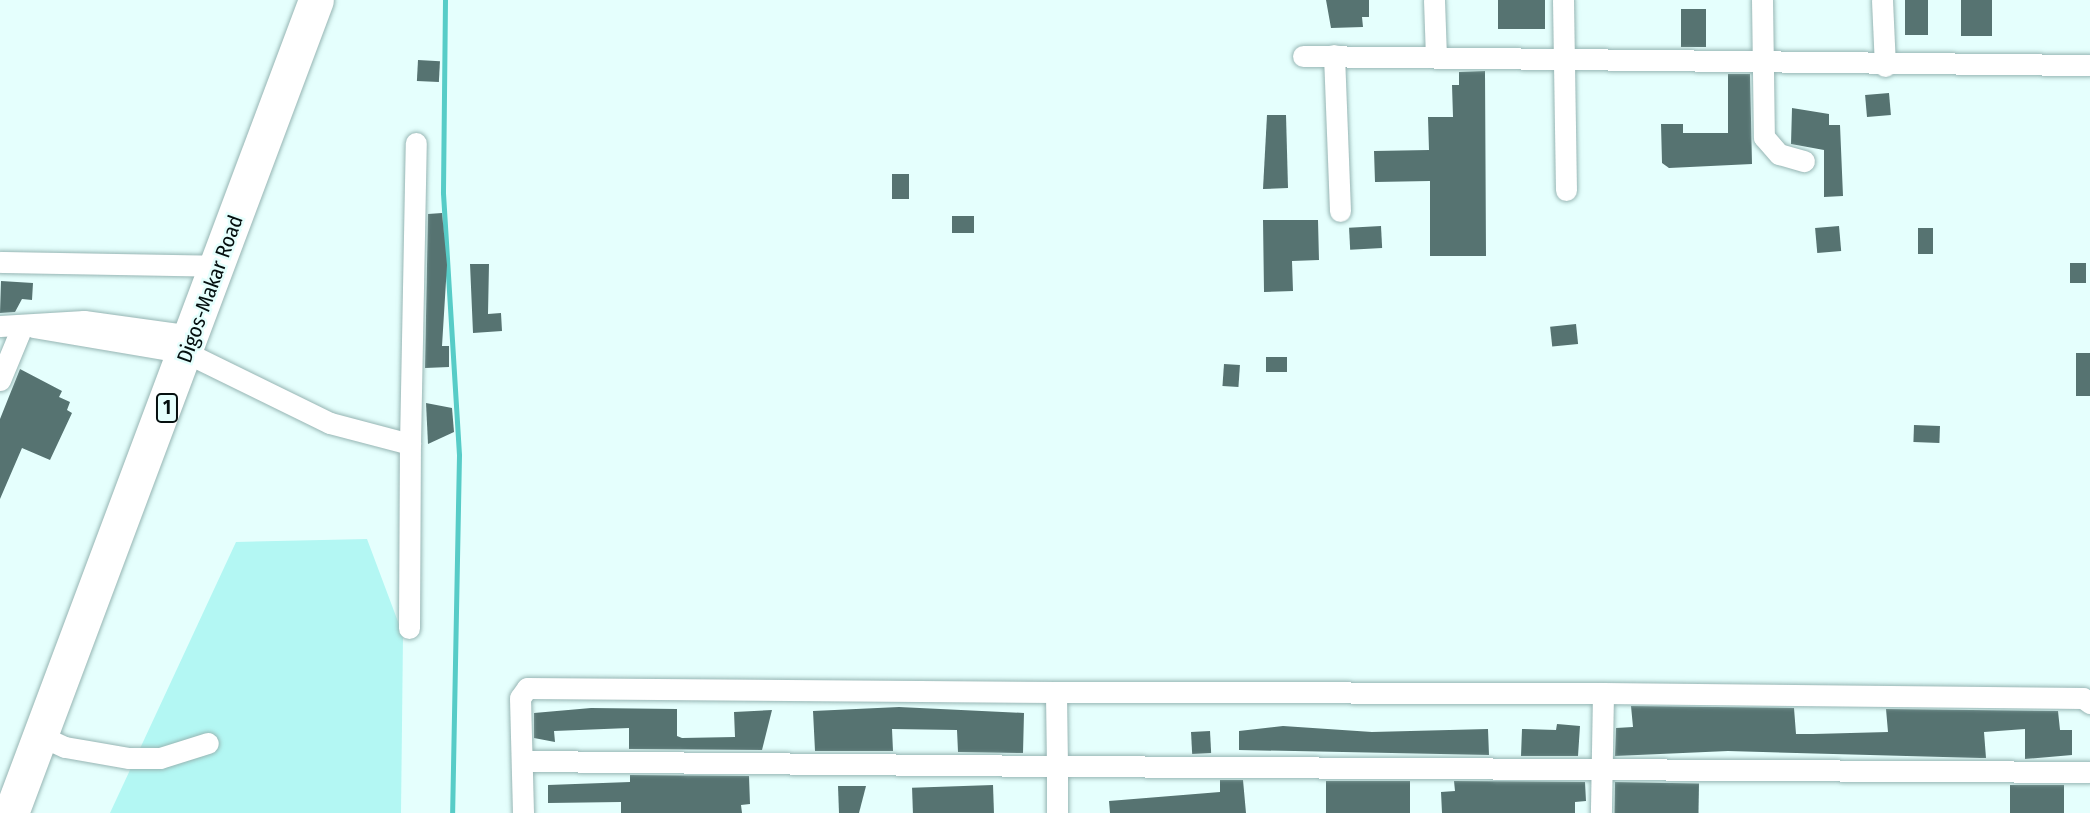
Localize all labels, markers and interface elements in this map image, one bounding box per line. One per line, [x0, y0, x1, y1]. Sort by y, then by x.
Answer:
street label: Digos-Makar Road [172, 212, 248, 366]
road number: 1 [155, 392, 179, 424]

